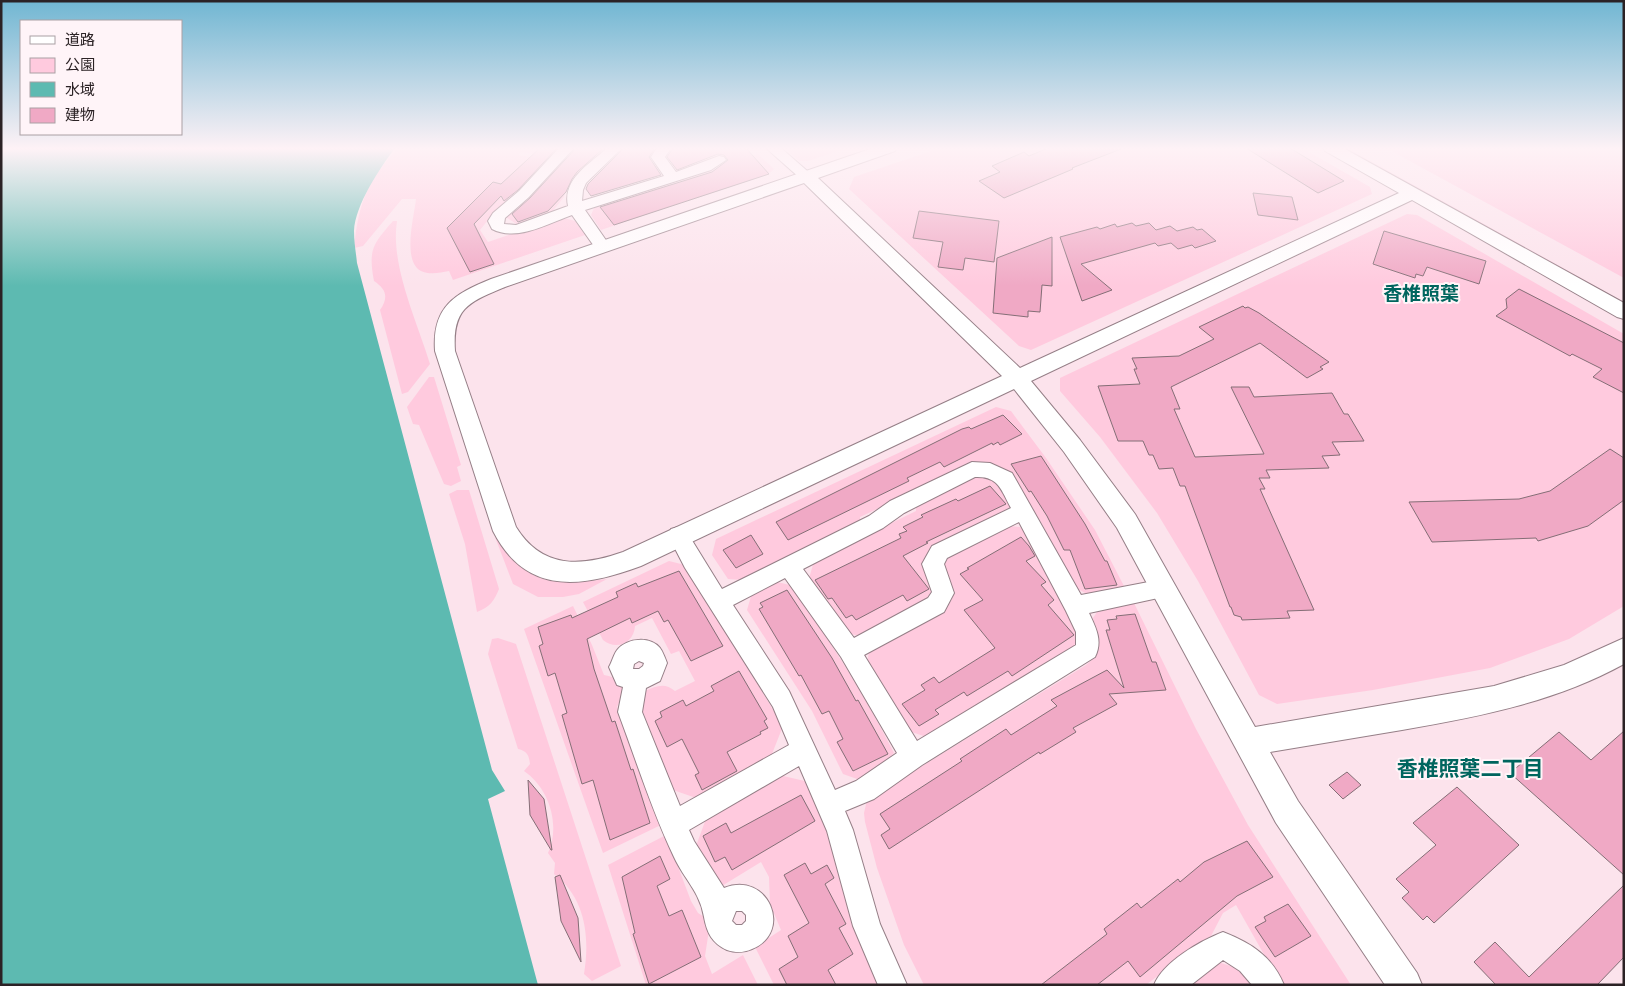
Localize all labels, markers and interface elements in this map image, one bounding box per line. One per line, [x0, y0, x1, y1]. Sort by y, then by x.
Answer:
legend [20, 20, 182, 135]
text: 道路 [65, 31, 95, 48]
text: 公園 [65, 56, 95, 73]
text: 水域 [65, 81, 95, 98]
text: 建物 [65, 106, 95, 123]
district label: 香椎照葉 [1383, 282, 1459, 304]
district label: 香椎照葉二丁目 [1397, 756, 1544, 780]

